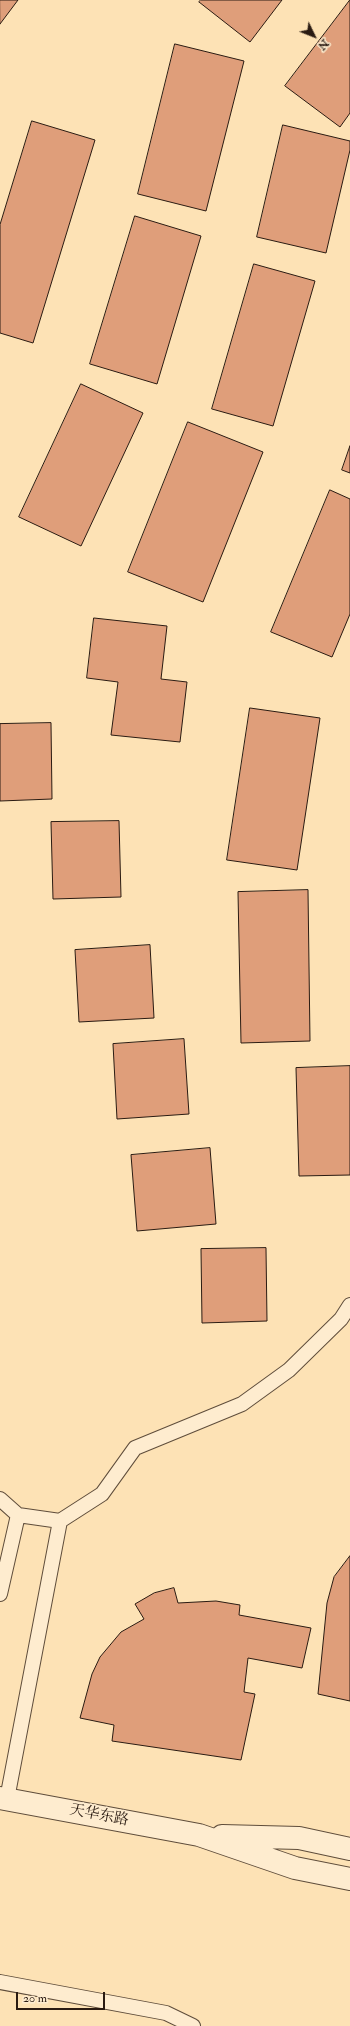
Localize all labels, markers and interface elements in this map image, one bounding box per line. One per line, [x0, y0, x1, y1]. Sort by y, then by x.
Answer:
north arrow [294, 16, 334, 56]
text: N [315, 36, 331, 53]
street label: 天华东路 [68, 1801, 130, 1831]
scale bar [18, 1984, 107, 2010]
text: 20 m [23, 1991, 47, 2006]

